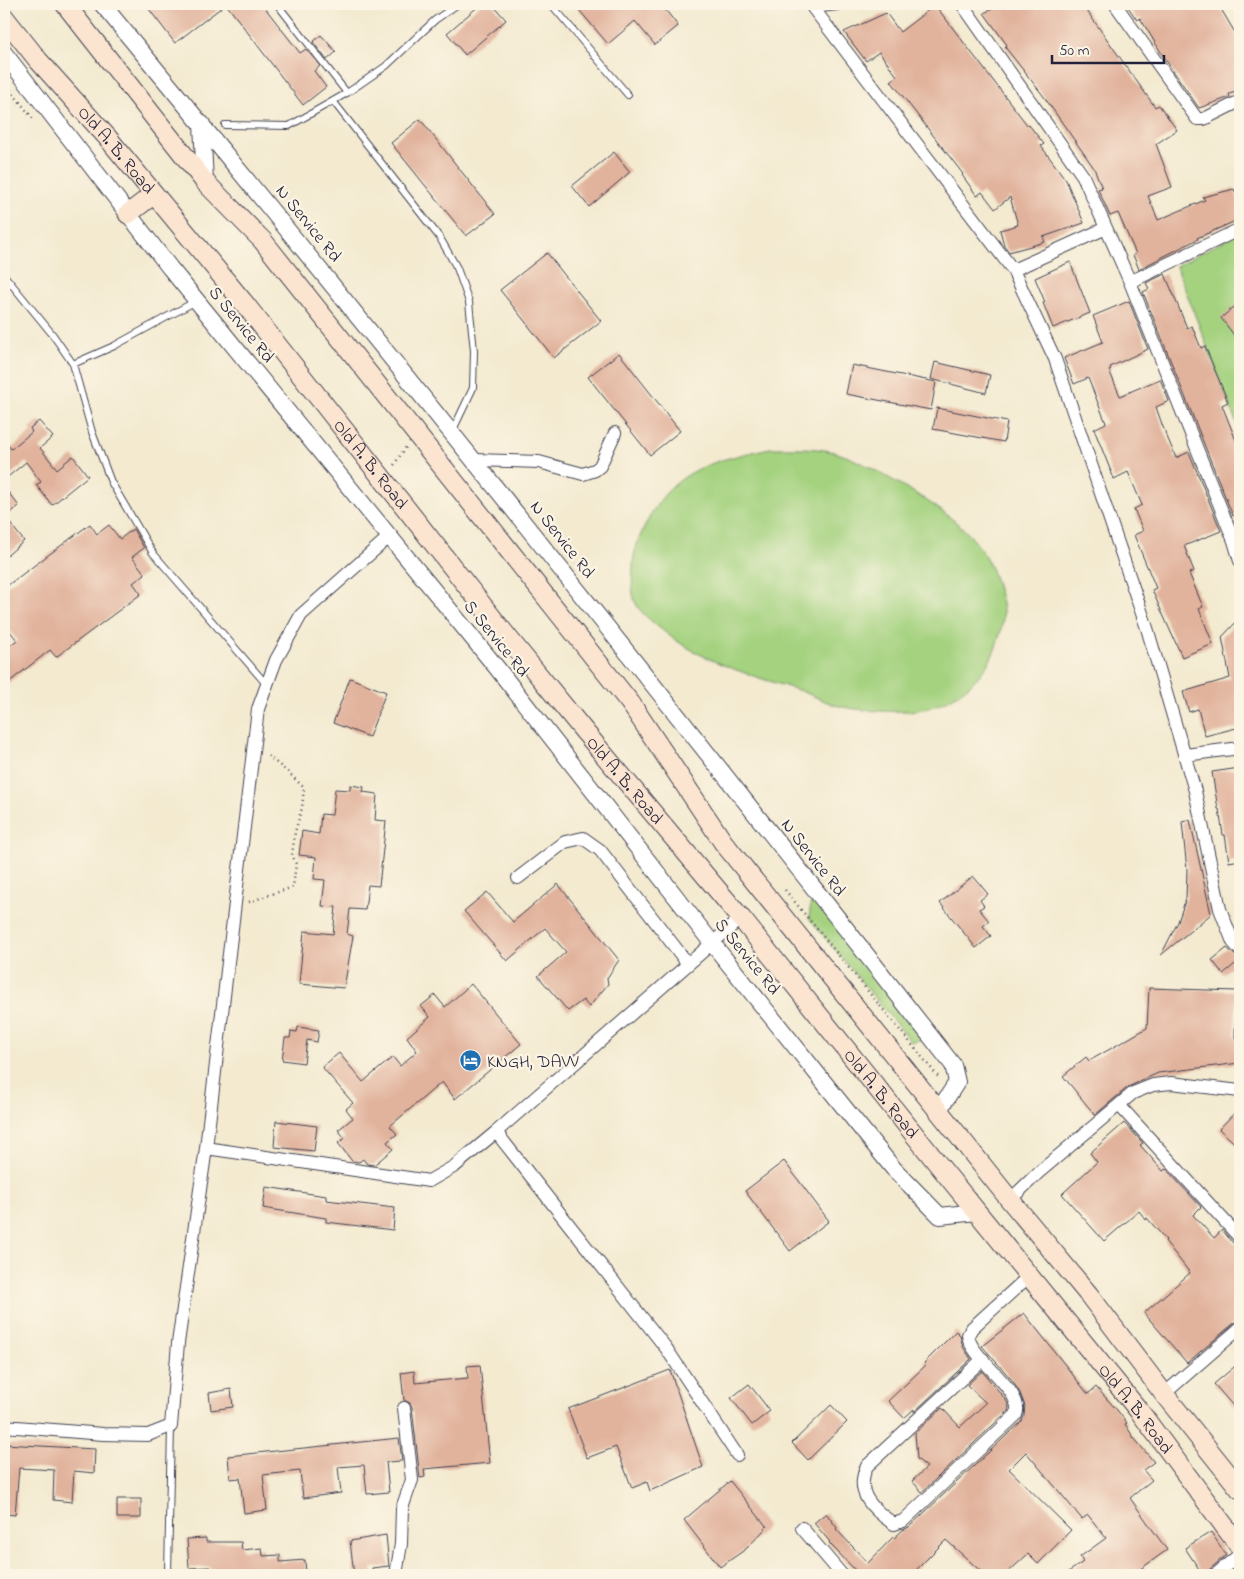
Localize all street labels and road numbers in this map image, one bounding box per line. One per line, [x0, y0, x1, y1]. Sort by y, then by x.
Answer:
street label: Old A. B. Road [70, 101, 160, 200]
street label: N Service Rd [268, 180, 347, 268]
street label: S Service Rd [201, 281, 280, 369]
street label: Old A. B. Road [326, 415, 413, 516]
street label: N Service Rd [523, 496, 600, 585]
street label: S Service Rd [456, 595, 535, 683]
street label: Old A. B. Road [579, 731, 668, 831]
street label: N Service Rd [774, 814, 851, 903]
street label: S Service Rd [707, 913, 786, 1001]
street label: Old A. B. Road [836, 1044, 924, 1145]
street label: Old A. B. Road [1091, 1359, 1178, 1460]

